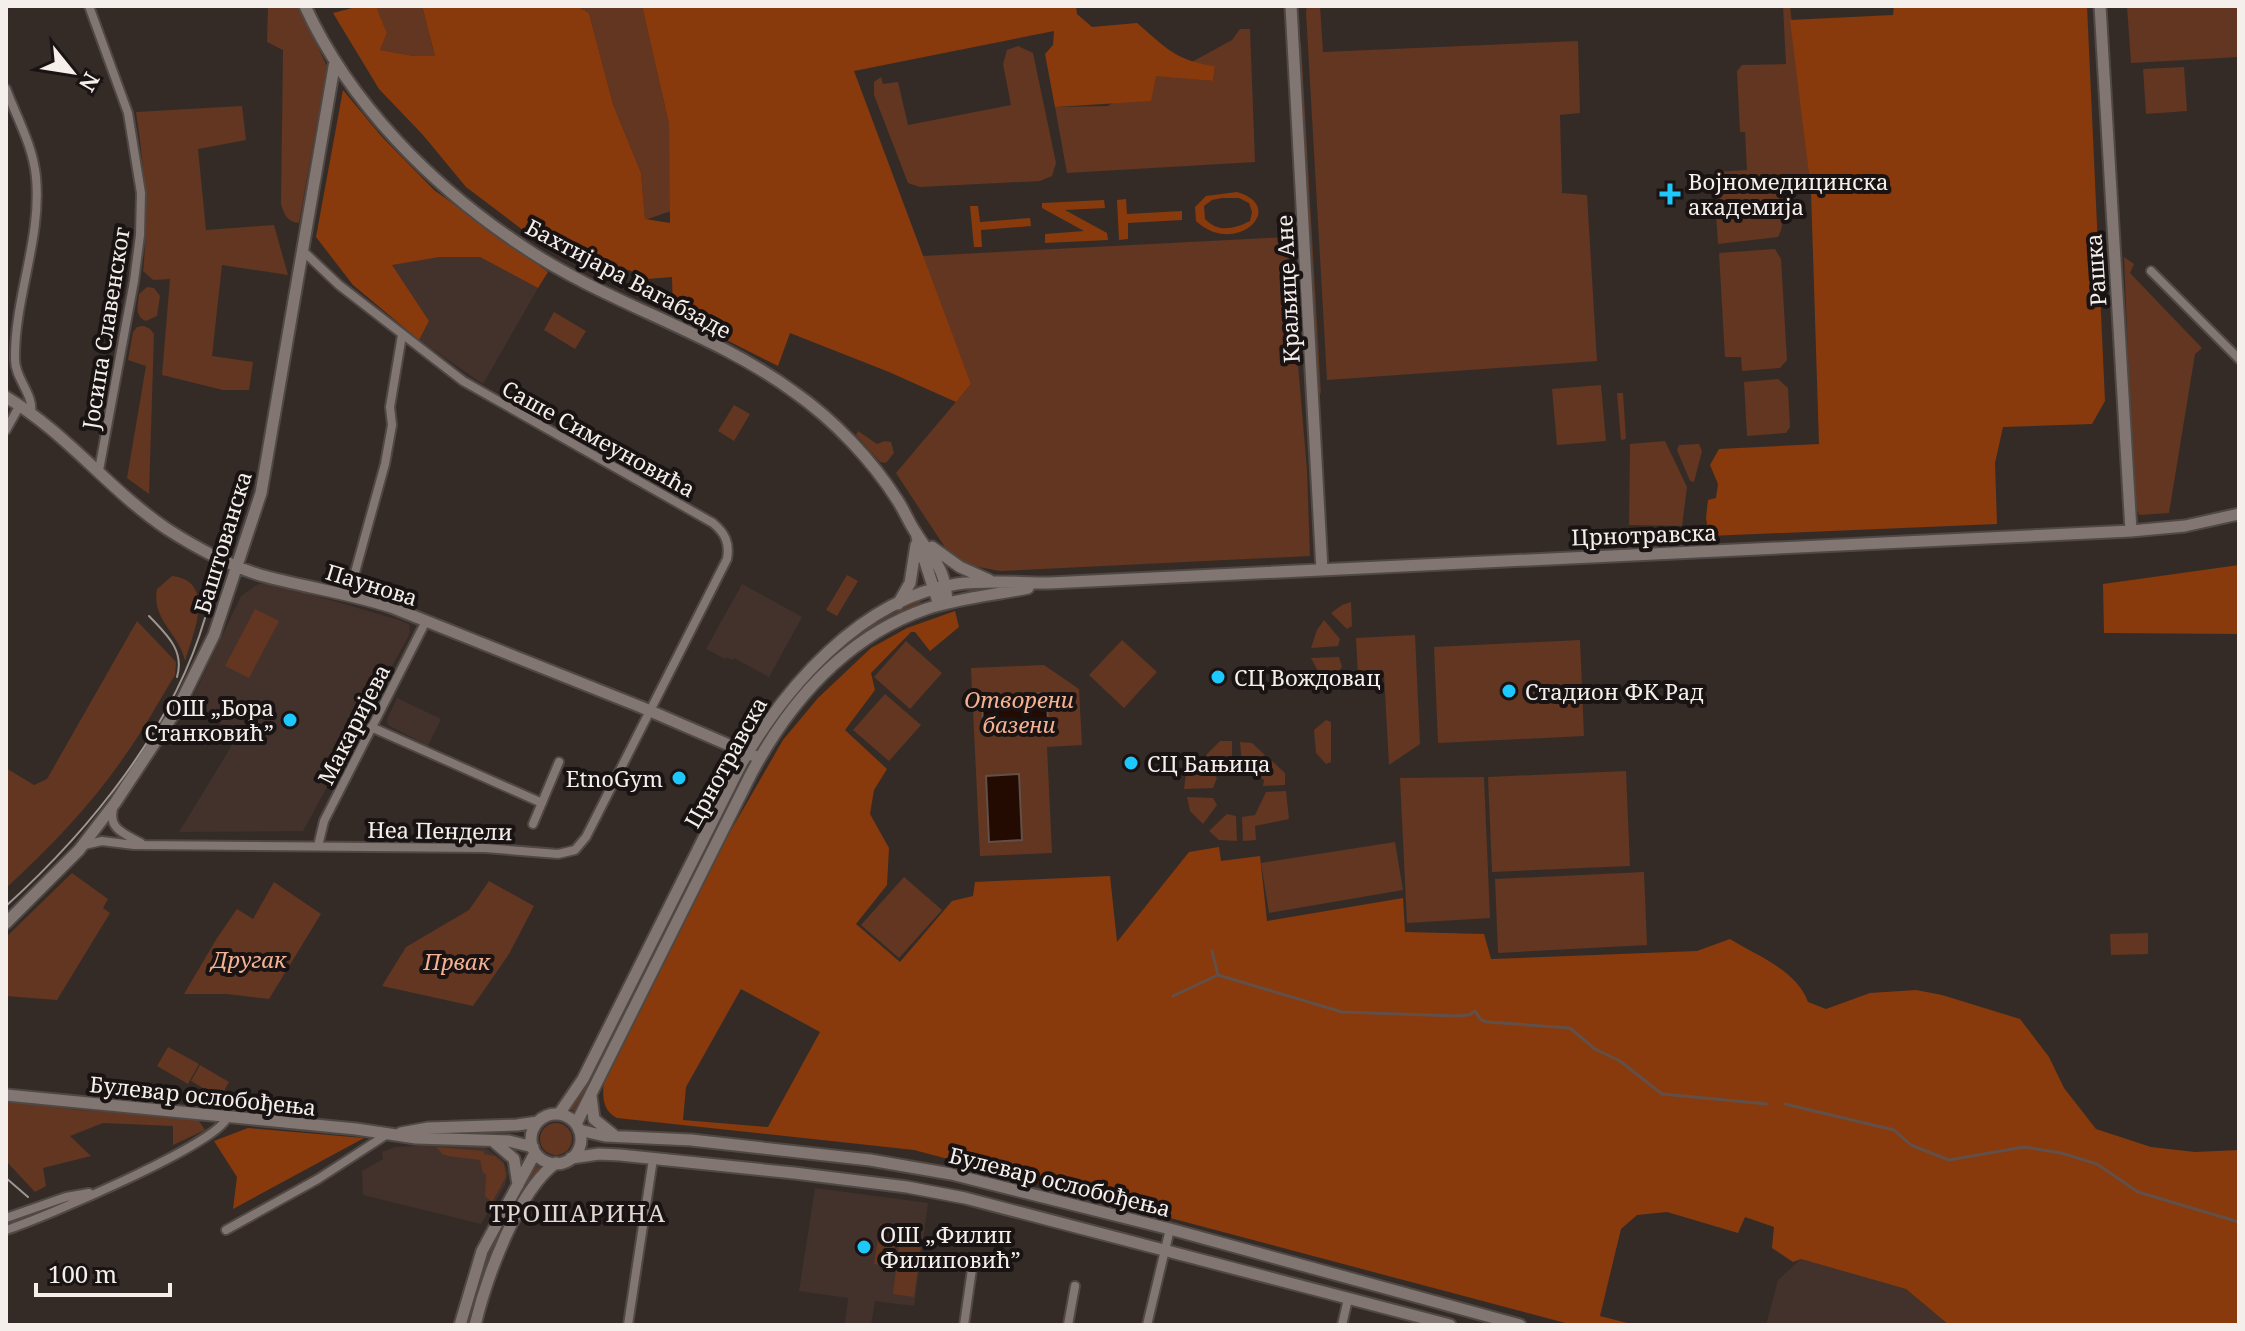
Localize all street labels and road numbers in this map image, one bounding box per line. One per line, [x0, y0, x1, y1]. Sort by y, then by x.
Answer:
street label: Бахтијара Вагабзаде [521, 211, 737, 345]
street label: Краљице Ане [1268, 214, 1306, 364]
street label: Јосипа Славенског [74, 225, 136, 432]
street label: Рашка [2078, 233, 2112, 307]
street label: Саше Симеуновића [497, 372, 701, 504]
street label: Баштованска [186, 467, 258, 617]
street label: Црнотравска [1571, 516, 1717, 552]
street label: Паунова [322, 556, 422, 612]
street label: Макаријева [310, 659, 396, 789]
street label: Црнотравска [677, 691, 773, 833]
street label: Неа Пендели [367, 814, 513, 846]
street label: Булевар ослобођења [88, 1068, 318, 1122]
street label: Булевар ослобођења [946, 1139, 1174, 1223]

